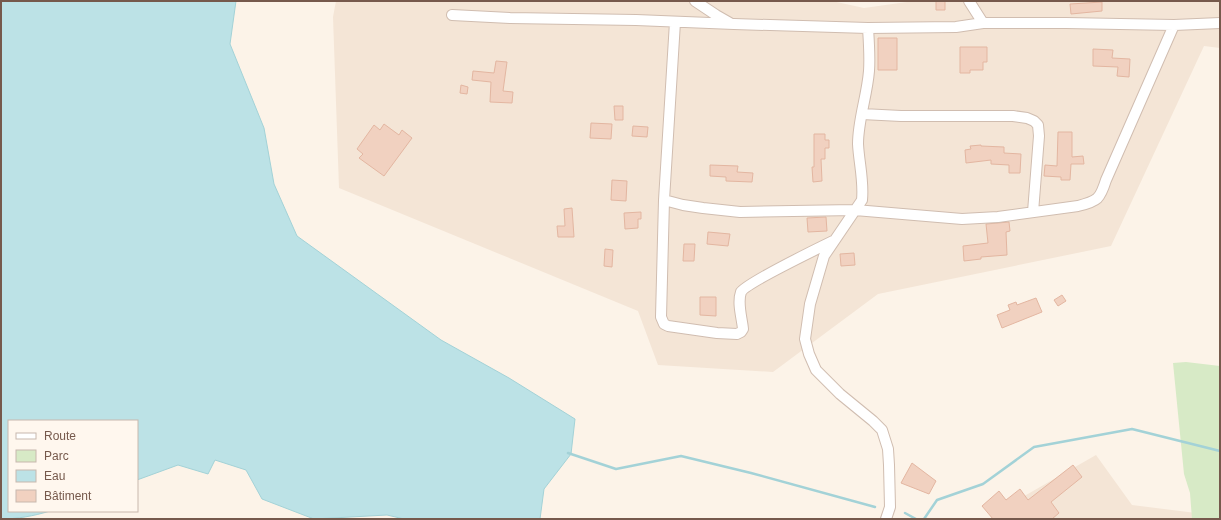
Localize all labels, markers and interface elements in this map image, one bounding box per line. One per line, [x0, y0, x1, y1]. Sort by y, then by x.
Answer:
legend [8, 420, 138, 512]
text: Route [44, 429, 76, 443]
text: Parc [44, 449, 69, 463]
text: Eau [44, 469, 65, 483]
text: Bâtiment [44, 489, 92, 503]

